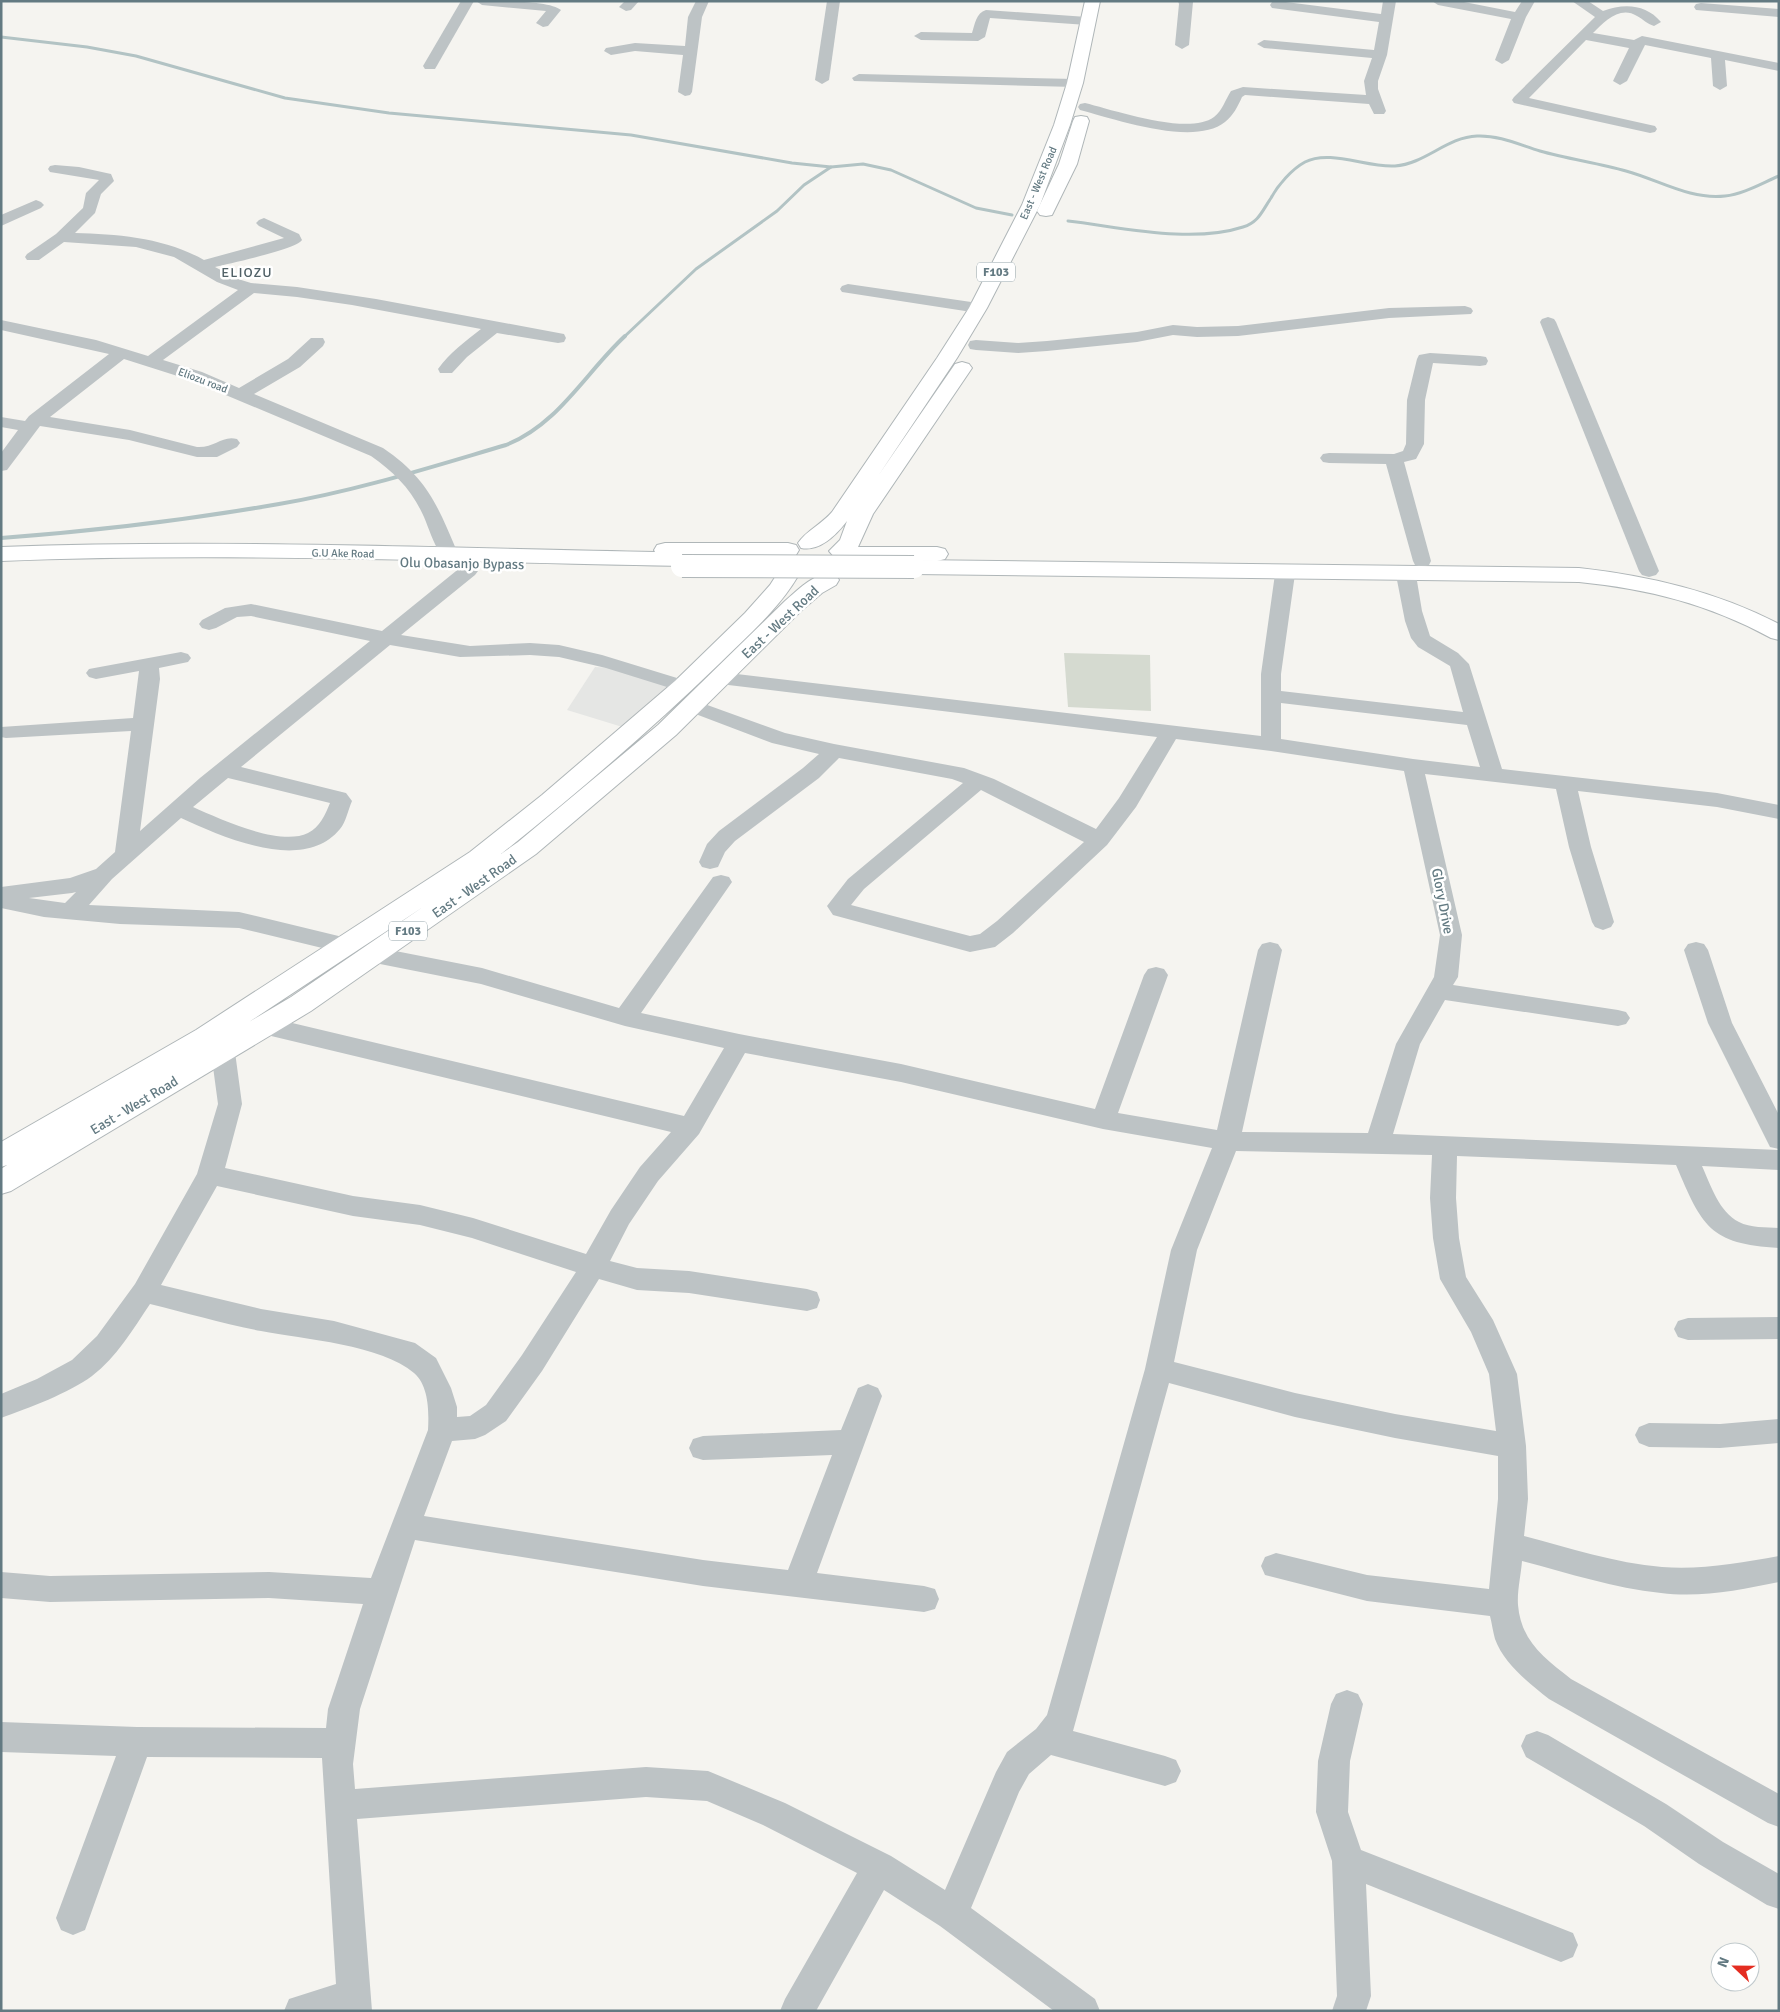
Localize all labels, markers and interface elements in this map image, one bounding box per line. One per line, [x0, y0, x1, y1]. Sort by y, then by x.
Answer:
street label: East - West Road [1017, 145, 1060, 222]
road number: F103 [977, 262, 1015, 282]
district label: ELIOZU [221, 264, 273, 281]
street label: Eliozu road [176, 365, 230, 396]
street label: G.U Ake Road [311, 546, 375, 561]
street label: Olu Obasanjo Bypass [400, 554, 524, 573]
street label: East - West Road [738, 582, 822, 662]
street label: East - West Road [429, 851, 520, 922]
street label: Glory Drive [1428, 867, 1457, 935]
road number: F103 [389, 921, 427, 940]
street label: East - West Road [87, 1073, 181, 1138]
north arrow [1710, 1942, 1760, 1992]
text: N [1714, 1955, 1733, 1970]

